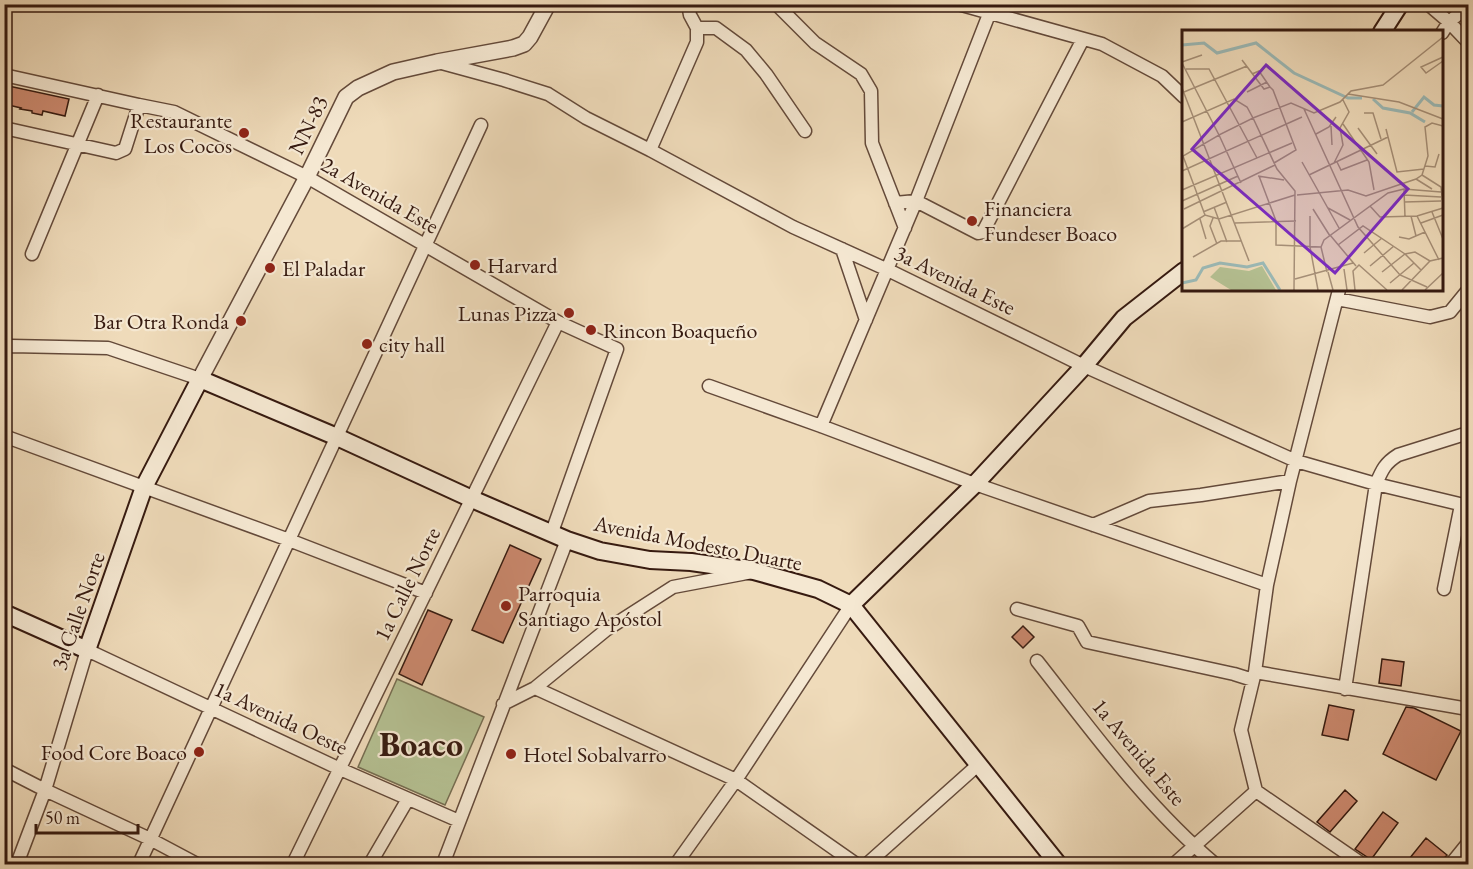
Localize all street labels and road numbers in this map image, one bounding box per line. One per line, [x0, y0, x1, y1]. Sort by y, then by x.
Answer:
street label: NN-83 [281, 91, 335, 159]
street label: 2a Avenida Este [316, 150, 445, 241]
street label: 3a Avenida Este [890, 238, 1021, 322]
street label: Avenida Modesto Duarte [590, 508, 805, 578]
street label: 1a Calle Norte [367, 522, 447, 646]
street label: 3a Calle Norte [44, 548, 112, 674]
street label: 1a Avenida Oeste [209, 674, 353, 762]
street label: 1a Avenida Este [1086, 692, 1193, 812]

